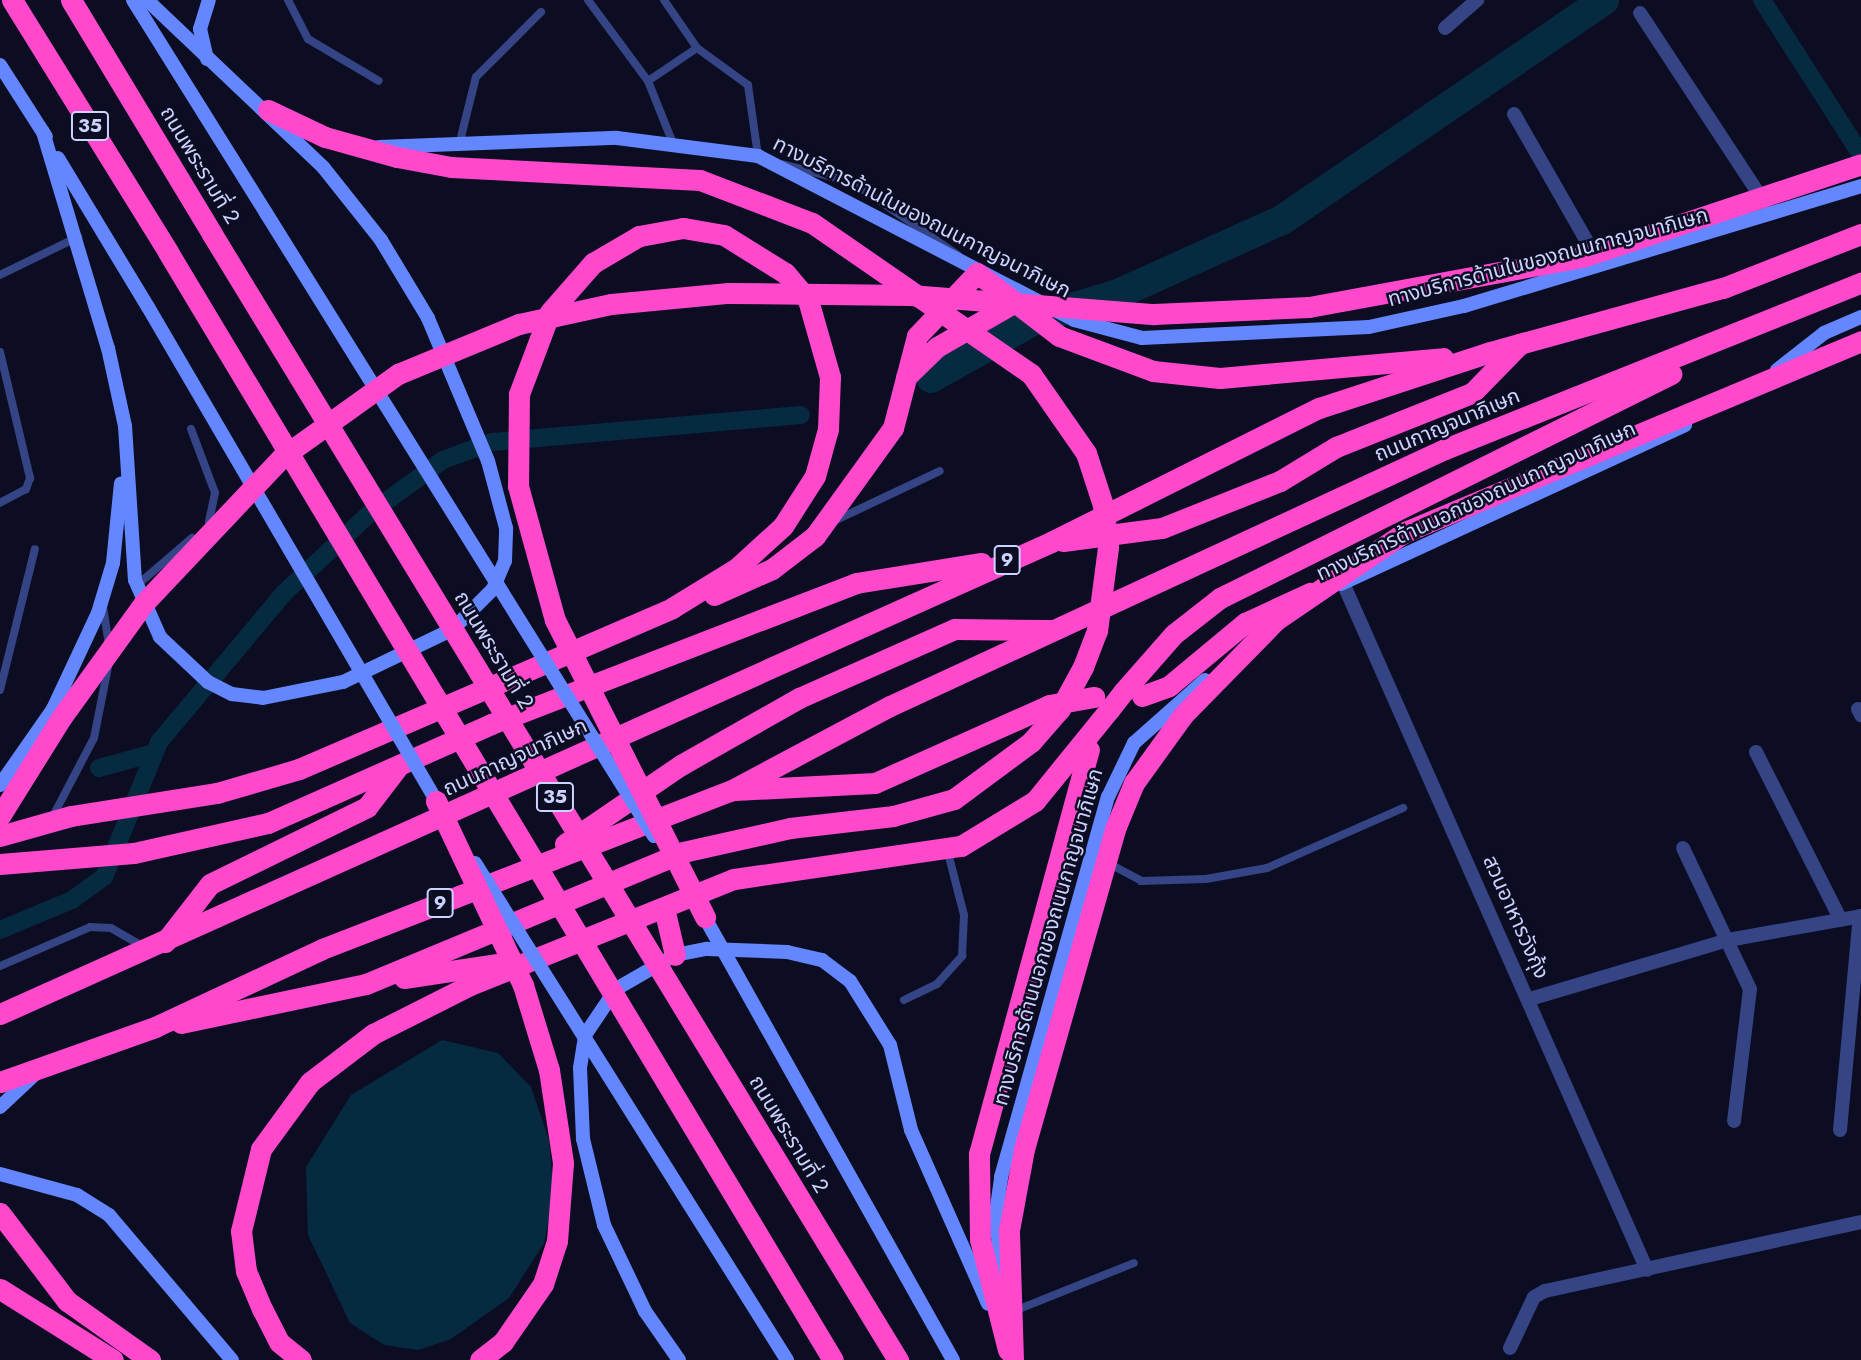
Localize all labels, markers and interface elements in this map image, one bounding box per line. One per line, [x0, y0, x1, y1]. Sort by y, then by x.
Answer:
street label: ถนนพระรามที่ 2 [155, 101, 245, 229]
road number: 35 [71, 110, 109, 142]
street label: ทางบริการด้านในของถนนกาญจนาภิเษก [769, 131, 1075, 303]
street label: ทางบริการด้านในของถนนกาญจนาภิเษก [1385, 202, 1711, 312]
street label: ถนนกาญจนาภิเษก [1370, 383, 1524, 467]
street label: ทางบริการด้านนอกของถนนกาญจนาภิเษก [1312, 416, 1640, 586]
road number: 9 [993, 544, 1021, 576]
street label: ถนนพระรามที่ 2 [449, 586, 539, 714]
street label: ถนนกาญจนาภิเษก [439, 713, 591, 801]
street label: ทางบริการด้านนอกของถนนกาญจนาภิเษก [988, 766, 1108, 1108]
road number: 35 [536, 782, 574, 812]
street label: สวนอาหารวังกุ้ง [1478, 851, 1554, 983]
road number: 9 [426, 888, 454, 918]
street label: ถนนพระรามที่ 2 [744, 1070, 834, 1198]

